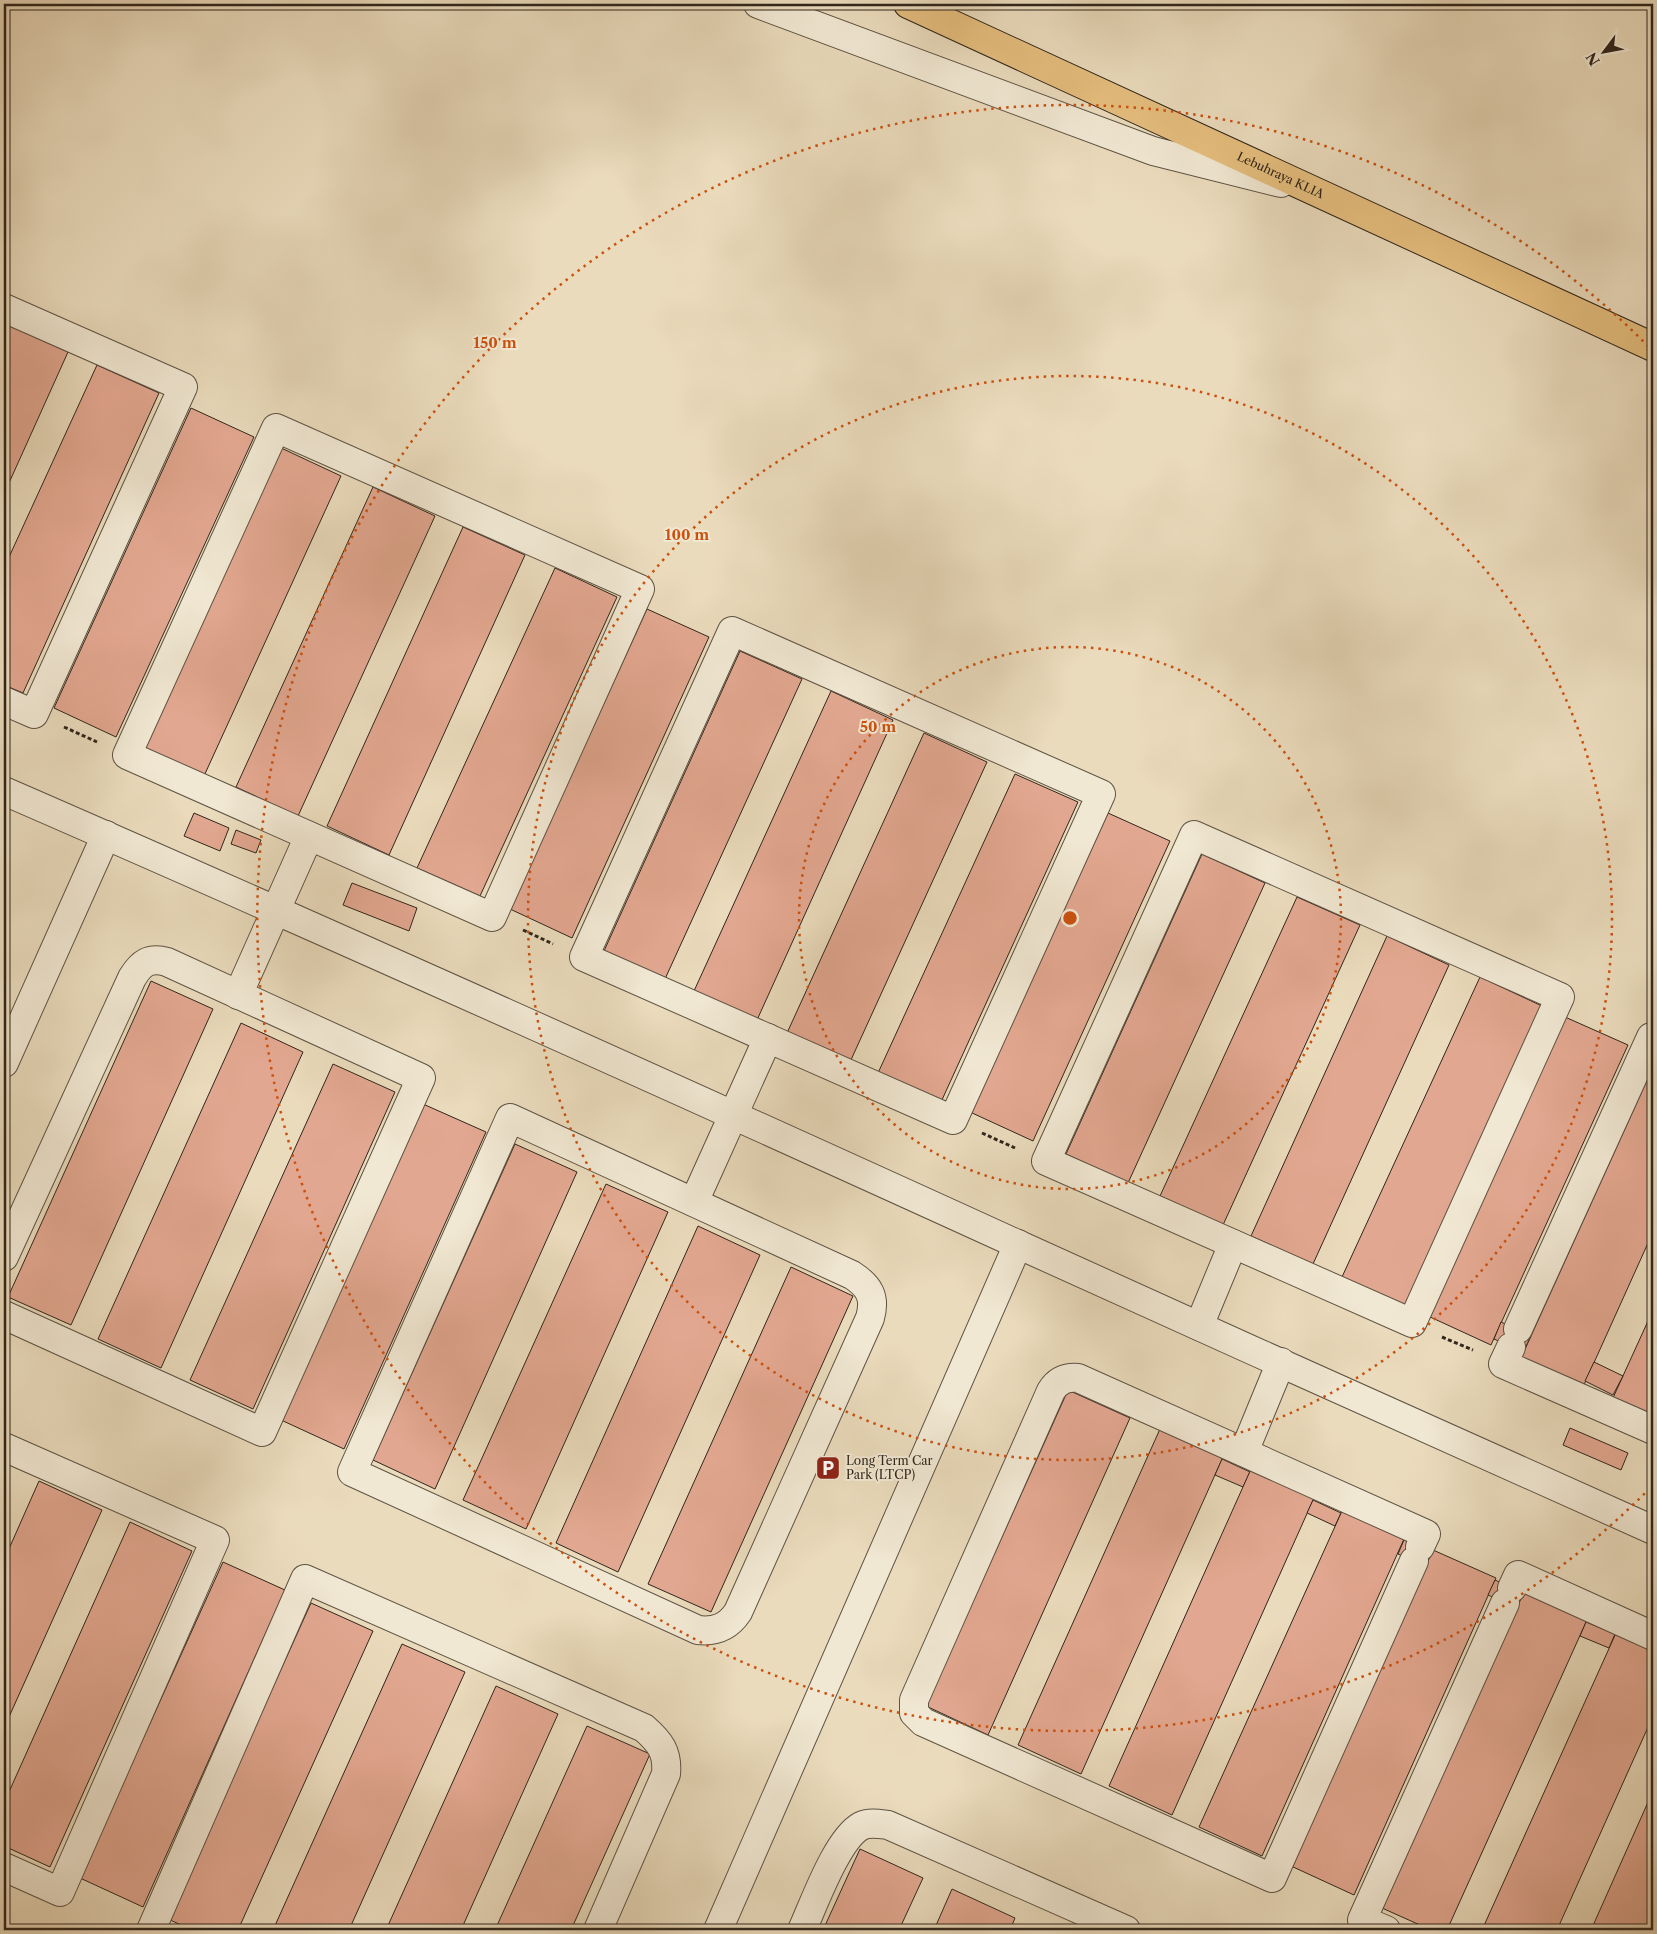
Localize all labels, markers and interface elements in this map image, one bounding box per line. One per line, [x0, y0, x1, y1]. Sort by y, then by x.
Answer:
north arrow [1580, 28, 1630, 78]
text: N [1582, 49, 1604, 69]
street label: Lebuhraya KLIA [1235, 148, 1328, 202]
text: 150 m [473, 333, 517, 352]
text: 100 m [665, 525, 709, 544]
text: 50 m [860, 717, 896, 736]
centre of rings [1061, 909, 1079, 927]
place label: Long Term Car Park (LTCP) [846, 1453, 933, 1482]
parking icon: Long Term Car Park (LTCP) [815, 1455, 841, 1481]

